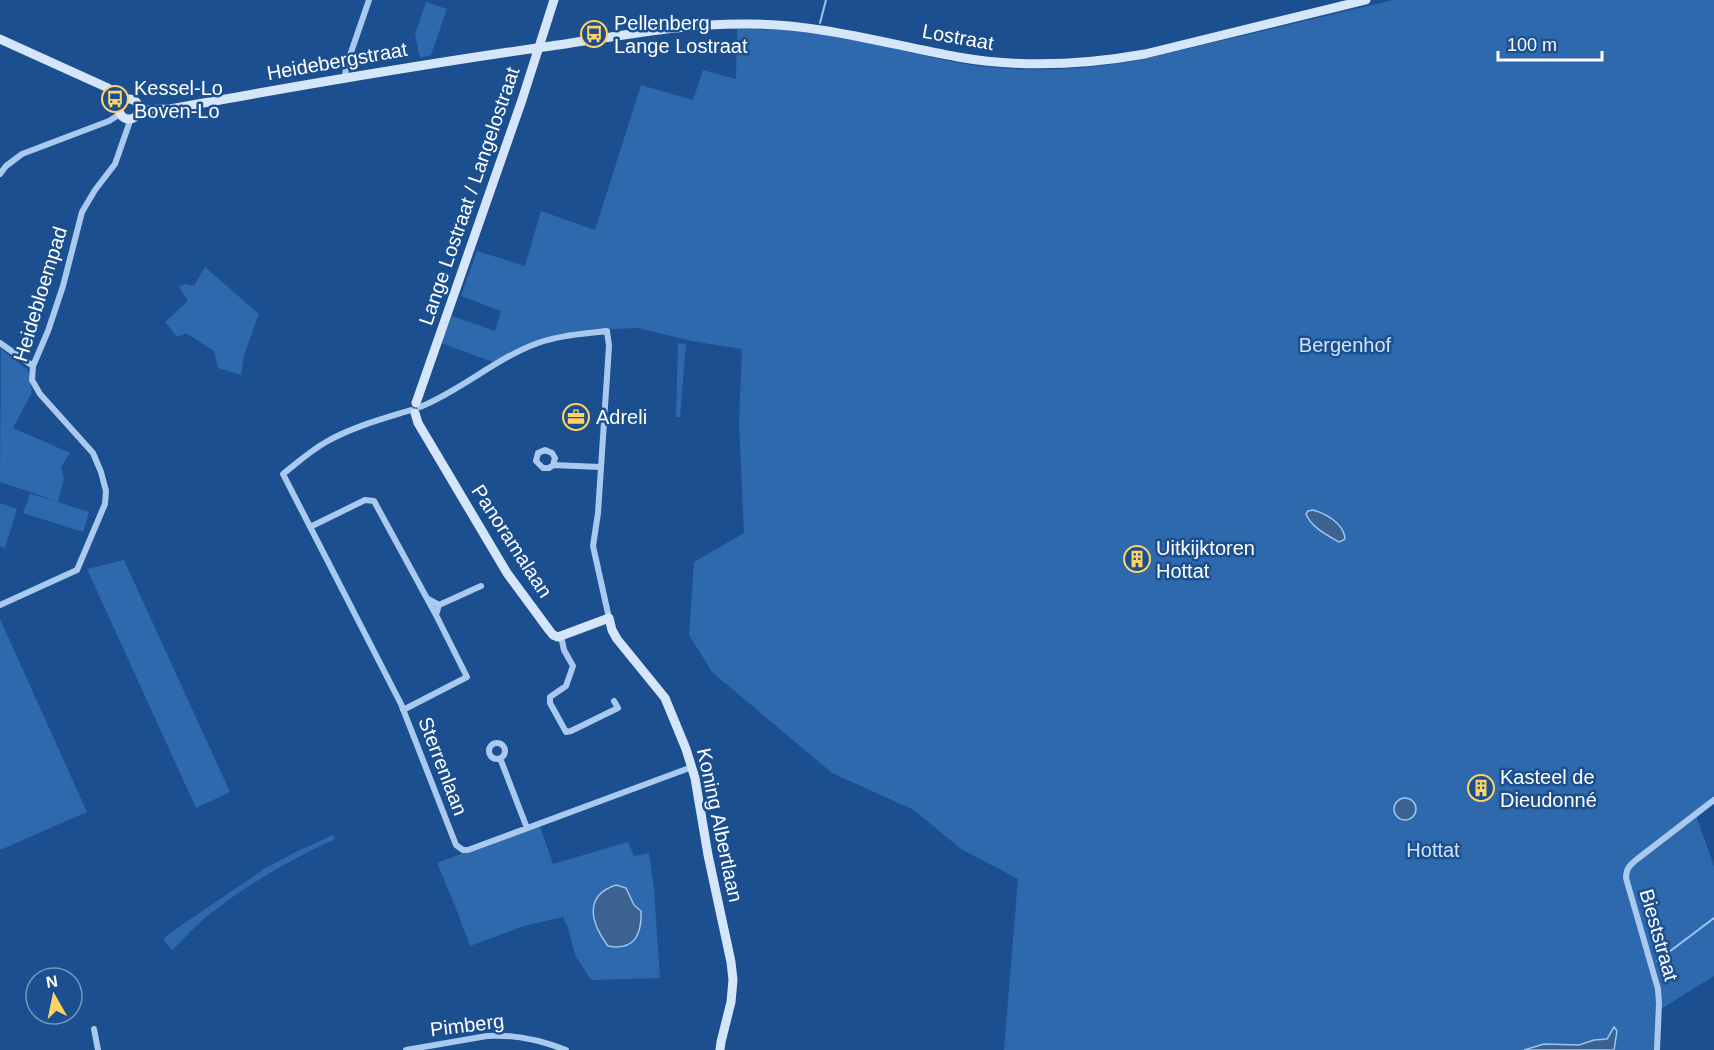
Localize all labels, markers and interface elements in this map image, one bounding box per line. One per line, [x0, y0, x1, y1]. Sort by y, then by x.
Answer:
place label: Pellenberg Lange Lostraat [614, 12, 748, 57]
bus stop icon: Pellenberg Lange Lostraat [579, 19, 609, 49]
street label: Lostraat [921, 20, 996, 54]
scale bar [1498, 24, 1602, 62]
text: 100 m [1507, 35, 1557, 55]
street label: Heidebergstraat [265, 38, 409, 84]
street label: Lange Lostraat / Langelostraat [414, 64, 524, 328]
place label: Kessel-Lo Boven-Lo [134, 77, 223, 122]
bus stop icon: Kessel-Lo Boven-Lo [100, 84, 130, 114]
street label: Heidebloempad [9, 224, 71, 364]
park label: Bergenhof [1299, 334, 1392, 356]
office icon: Adreli [561, 402, 591, 432]
place label: Adreli [596, 406, 647, 428]
street label: Panoramalaan [467, 480, 557, 602]
place label: Uitkijktoren Hottat [1156, 537, 1255, 582]
building icon: Uitkijktoren Hottat [1122, 544, 1152, 574]
street label: Sterrenlaan [414, 714, 472, 818]
street label: Koning Albertlaan [693, 746, 747, 904]
place label: Kasteel de Dieudonné [1500, 766, 1597, 811]
building icon: Kasteel de Dieudonné [1466, 773, 1496, 803]
park label: Hottat [1406, 839, 1460, 861]
street label: Bieststraat [1635, 887, 1683, 984]
north arrow [24, 966, 84, 1026]
text: N [45, 972, 59, 991]
street label: Pimberg [429, 1010, 505, 1040]

